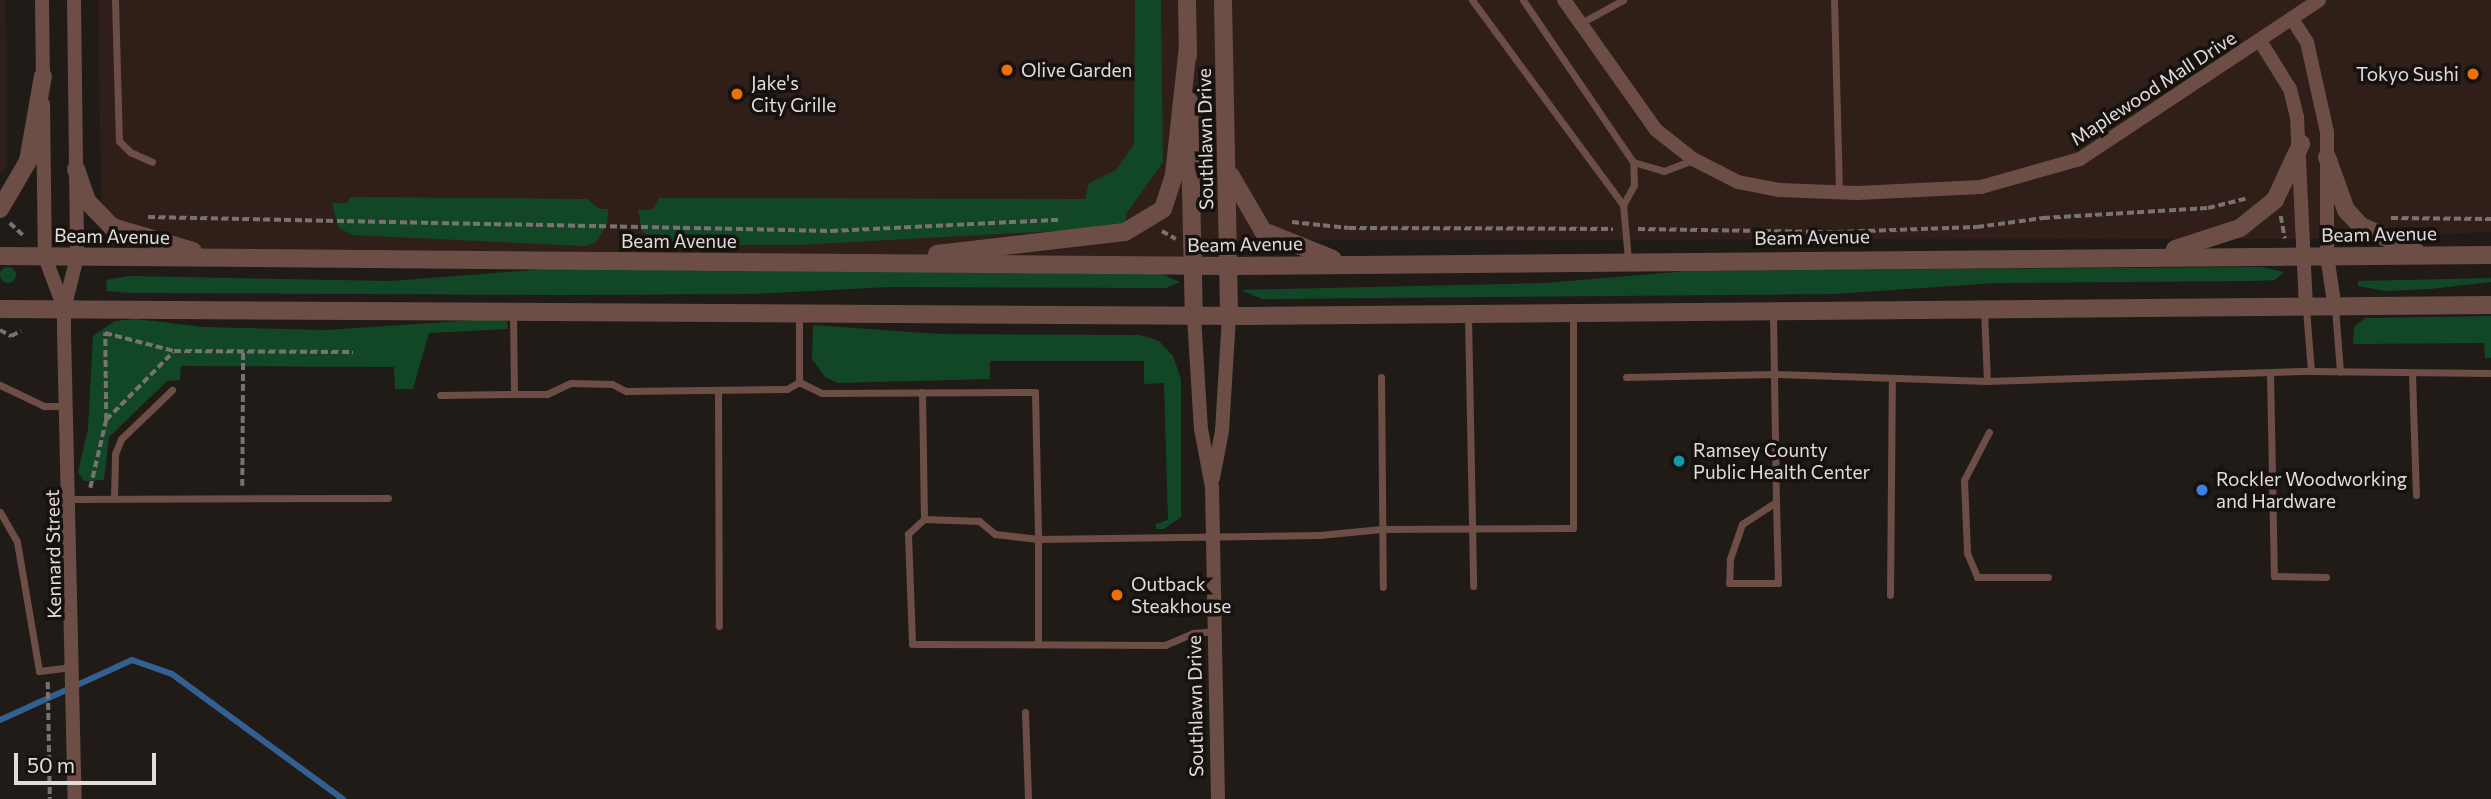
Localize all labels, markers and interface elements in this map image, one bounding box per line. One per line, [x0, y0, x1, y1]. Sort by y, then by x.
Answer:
street label: Maplewood Mall Drive [2066, 26, 2240, 150]
place label: Olive Garden [1021, 59, 1132, 81]
marker: Olive Garden [999, 62, 1015, 78]
place label: Tokyo Sushi [2356, 63, 2459, 85]
marker: Tokyo Sushi [2465, 66, 2481, 82]
street label: Southlawn Drive [1192, 68, 1218, 210]
place label: Jake's City Grille [751, 72, 836, 116]
marker: Jake's City Grille [729, 86, 745, 102]
street label: Beam Avenue [2321, 222, 2437, 246]
street label: Beam Avenue [54, 224, 170, 248]
street label: Beam Avenue [1754, 225, 1870, 249]
street label: Beam Avenue [621, 230, 737, 252]
street label: Beam Avenue [1187, 232, 1303, 256]
place label: Ramsey County Public Health Center [1693, 439, 1870, 483]
marker: Ramsey County Public Health Center [1671, 453, 1687, 469]
place label: Rockler Woodworking and Hardware [2216, 468, 2407, 512]
marker: Rockler Woodworking and Hardware [2194, 482, 2210, 498]
street label: Kennard Street [40, 489, 66, 619]
place label: Outback Steakhouse [1131, 573, 1231, 617]
marker: Outback Steakhouse [1109, 587, 1125, 603]
street label: Southlawn Drive [1182, 635, 1208, 777]
scale bar [18, 740, 159, 784]
text: 50 m [27, 752, 75, 777]

